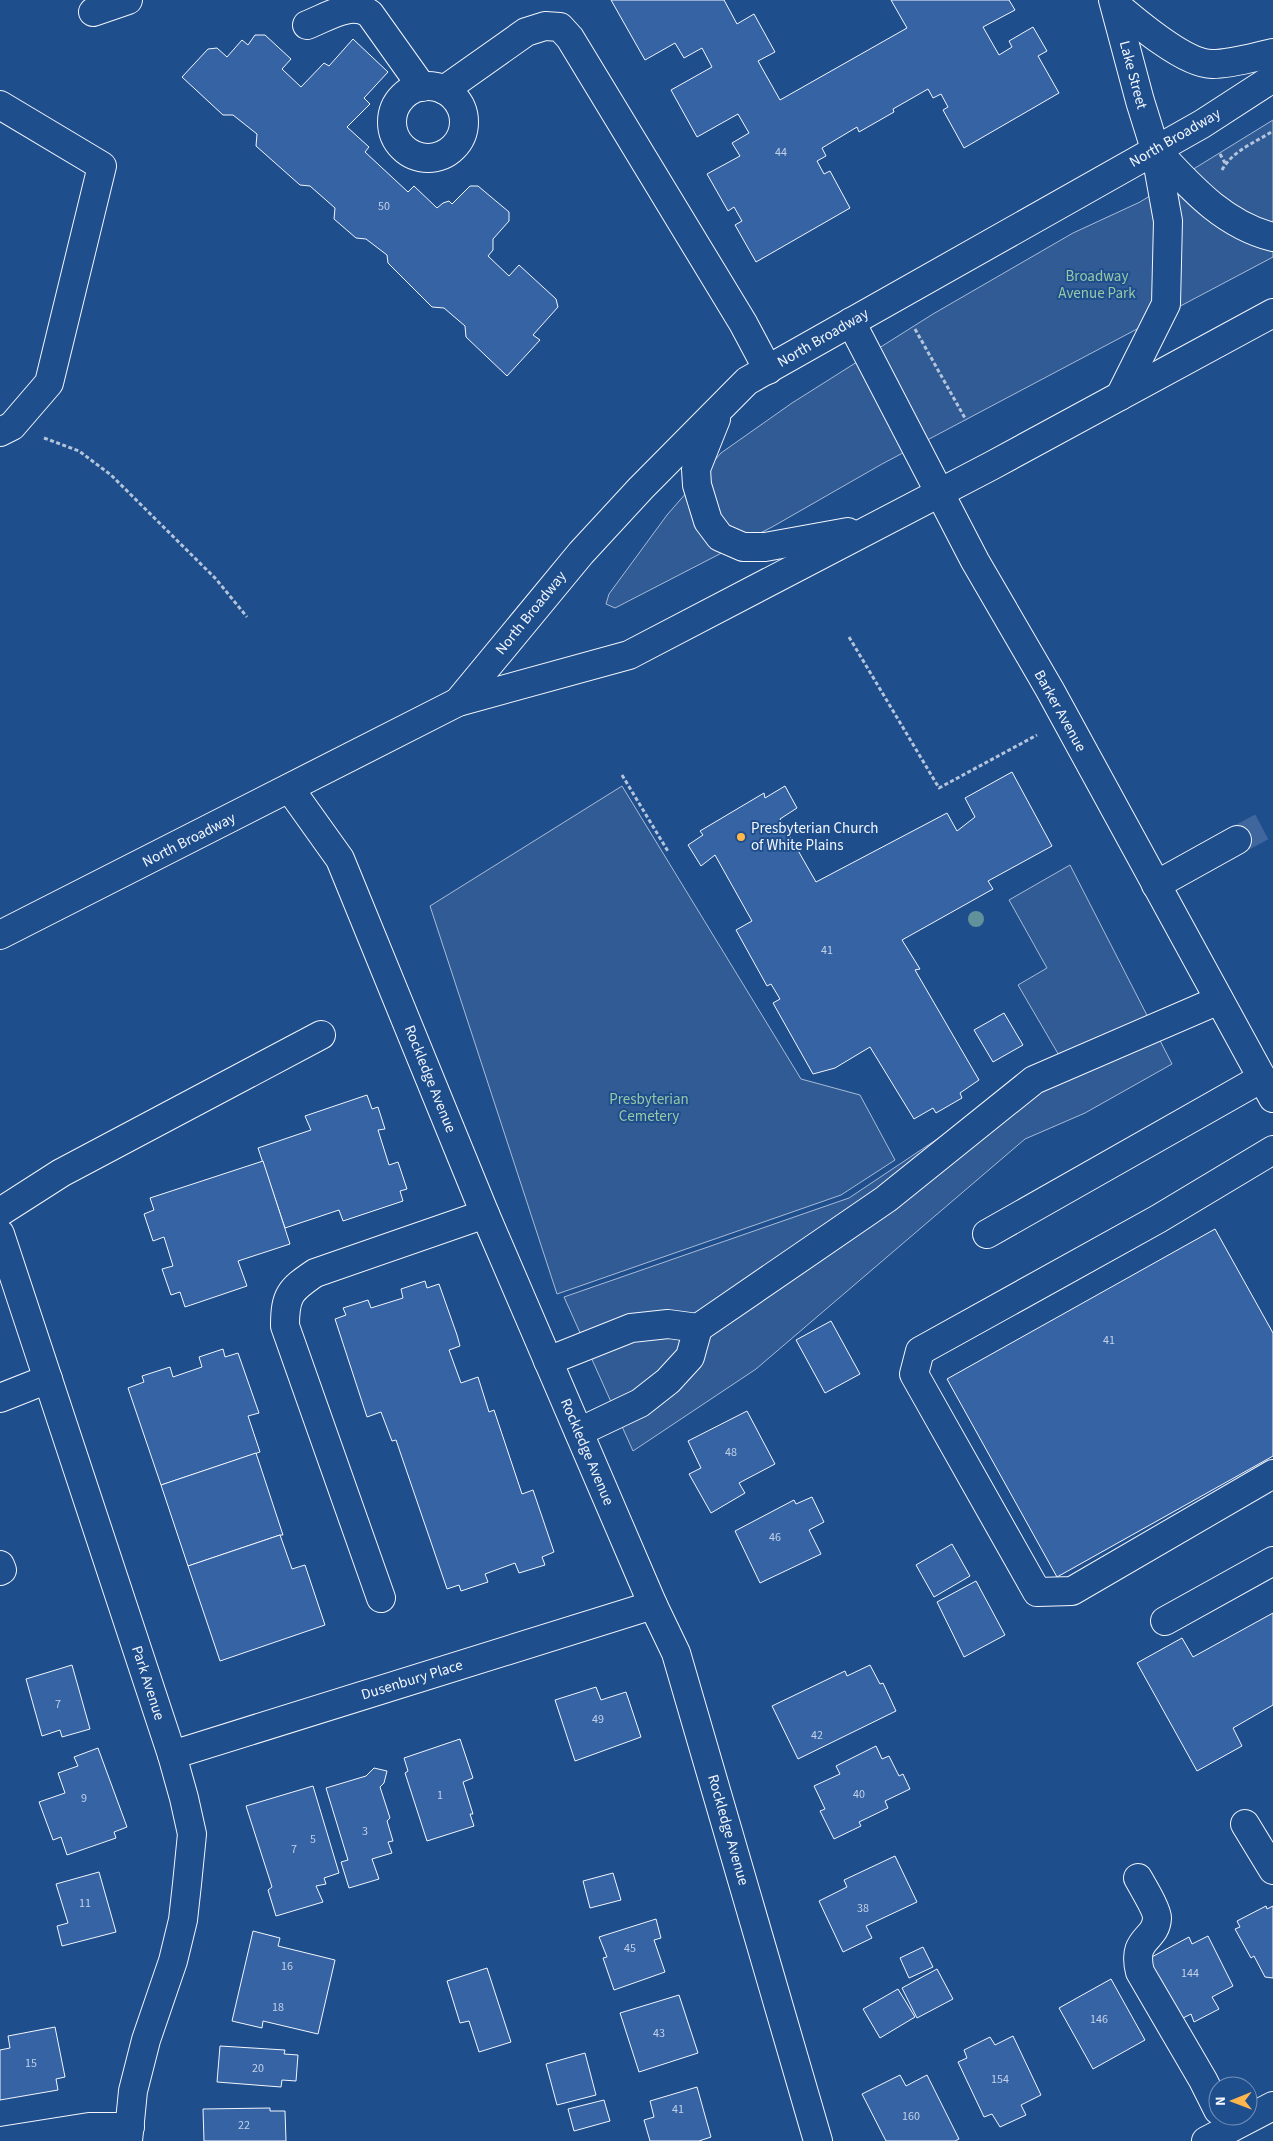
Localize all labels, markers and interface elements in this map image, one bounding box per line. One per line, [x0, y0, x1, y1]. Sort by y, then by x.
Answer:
street label: Lake Street [1114, 38, 1152, 112]
street label: North Broadway [1126, 103, 1224, 173]
house number: 44 [775, 144, 787, 161]
house number: 50 [378, 198, 390, 215]
park label: Broadway Avenue Park [1058, 266, 1136, 304]
street label: North Broadway [774, 303, 872, 373]
street label: North Broadway [491, 567, 571, 659]
street label: Barker Avenue [1029, 666, 1091, 756]
street label: North Broadway [139, 807, 239, 873]
place label: Presbyterian Church of White Plains [751, 818, 878, 856]
marker: Presbyterian Church of White Plains [735, 831, 747, 843]
house number: 41 [821, 942, 833, 959]
street label: Rockledge Avenue [399, 1022, 461, 1136]
park label: Presbyterian Cemetery [609, 1089, 689, 1127]
house number: 41 [1103, 1332, 1115, 1349]
street label: Rockledge Avenue [555, 1395, 619, 1509]
house number: 48 [725, 1444, 737, 1461]
house number: 46 [769, 1529, 781, 1546]
street label: Park Avenue [126, 1643, 170, 1723]
street label: Dusenbury Place [359, 1655, 465, 1705]
house number: 7 [55, 1696, 61, 1713]
house number: 49 [592, 1711, 604, 1728]
house number: 42 [811, 1727, 823, 1744]
street label: Rockledge Avenue [702, 1772, 754, 1888]
house number: 40 [853, 1786, 865, 1803]
house number: 1 [437, 1787, 443, 1804]
house number: 9 [81, 1790, 87, 1807]
house number: 3 [362, 1823, 368, 1840]
house number: 5 [310, 1831, 316, 1848]
house number: 7 [291, 1841, 297, 1858]
house number: 11 [79, 1895, 91, 1912]
house number: 38 [857, 1900, 869, 1917]
house number: 45 [624, 1940, 636, 1957]
house number: 16 [281, 1958, 293, 1975]
house number: 144 [1181, 1965, 1199, 1982]
house number: 18 [272, 1999, 284, 2016]
house number: 146 [1090, 2011, 1108, 2028]
house number: 43 [653, 2025, 665, 2042]
house number: 15 [25, 2055, 37, 2072]
house number: 20 [252, 2060, 264, 2077]
house number: 154 [991, 2071, 1009, 2088]
north arrow [1208, 2076, 1258, 2126]
text: N [1211, 2096, 1231, 2106]
house number: 41 [672, 2101, 684, 2118]
house number: 160 [902, 2108, 920, 2125]
house number: 22 [238, 2117, 250, 2134]

